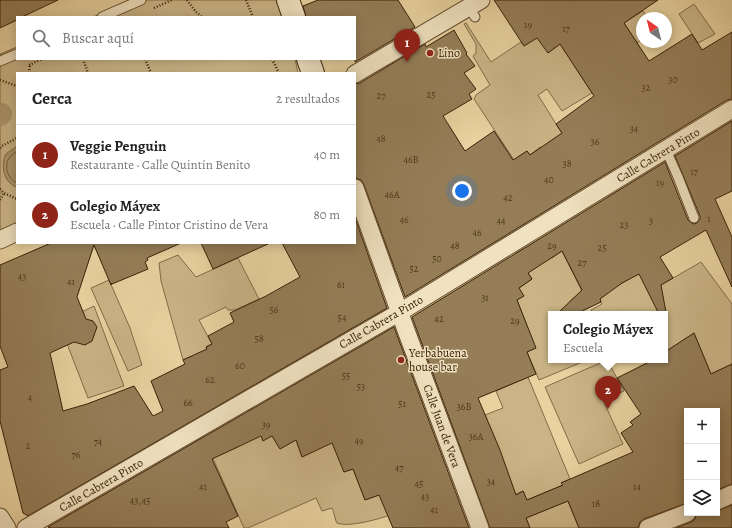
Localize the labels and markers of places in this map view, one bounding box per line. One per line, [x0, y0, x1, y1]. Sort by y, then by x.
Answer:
pin: 1 [394, 29, 420, 62]
place label: Lino [438, 45, 460, 61]
marker: Lino [425, 48, 435, 58]
place label: Yerbabuena house bar [408, 345, 467, 375]
marker: Yerbabuena house bar [396, 355, 406, 365]
pin: 2 [595, 376, 621, 409]

